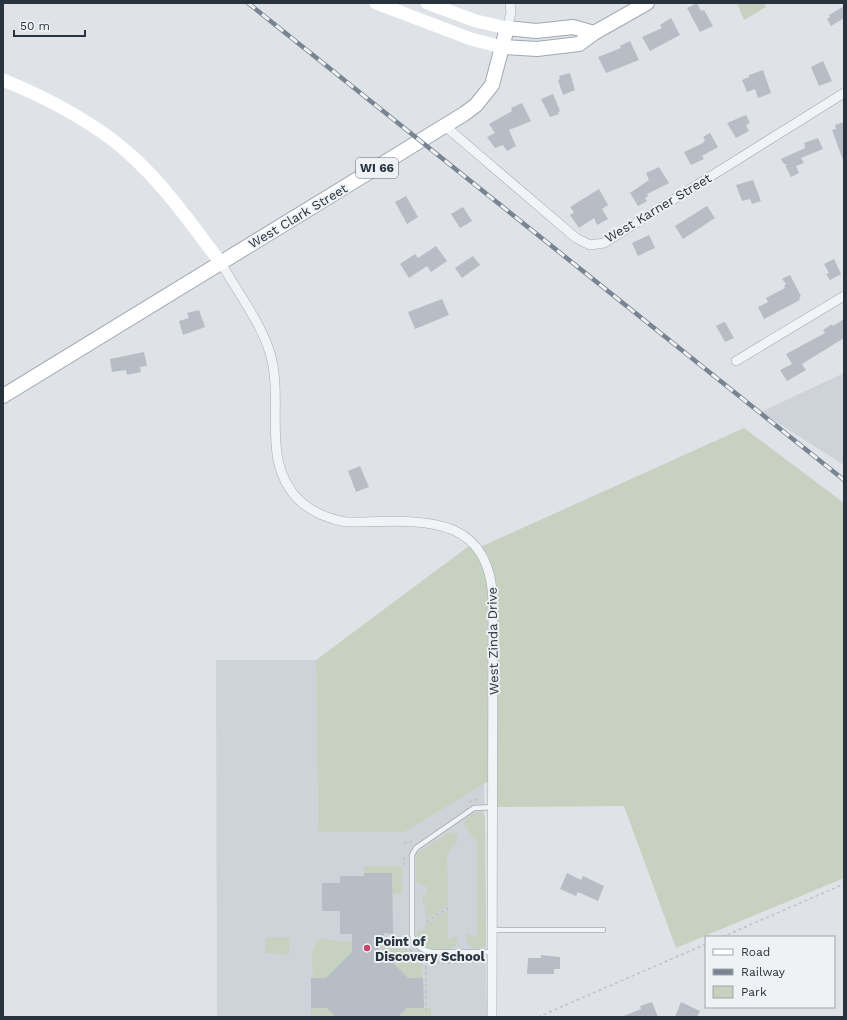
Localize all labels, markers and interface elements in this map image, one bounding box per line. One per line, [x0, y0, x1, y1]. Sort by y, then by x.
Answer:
scale bar [14, 12, 85, 38]
text: 50 m [20, 19, 50, 33]
road number: WI 66 [356, 158, 398, 178]
street label: West Karner Street [602, 170, 714, 246]
street label: West Clark Street [246, 180, 351, 251]
street label: West Zinda Drive [485, 587, 501, 695]
place label: Point of Discovery School [375, 934, 485, 964]
legend [705, 936, 835, 1008]
marker: Point of Discovery School [362, 943, 372, 953]
text: Road [741, 945, 770, 959]
text: Railway [741, 965, 786, 979]
text: Park [741, 985, 767, 999]

